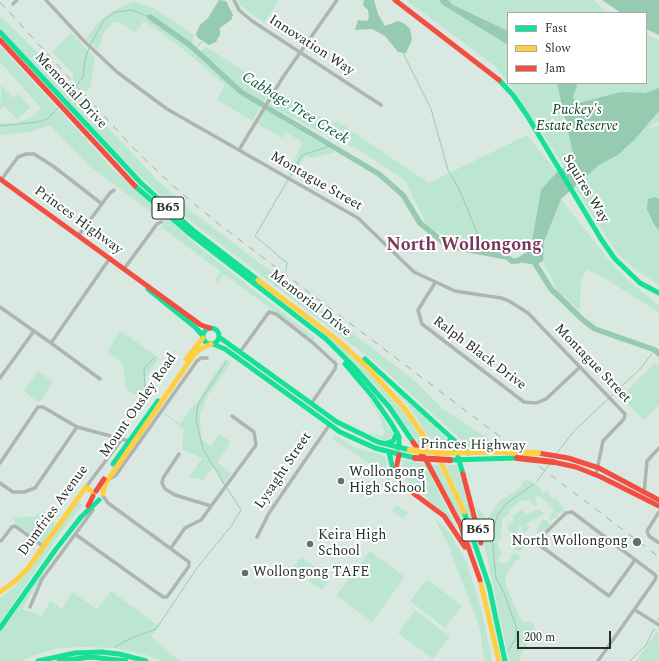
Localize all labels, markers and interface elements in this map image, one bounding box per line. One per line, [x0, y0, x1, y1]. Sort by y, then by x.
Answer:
street label: Innovation Way [265, 12, 357, 80]
legend [507, 12, 647, 84]
text: Fast [545, 19, 567, 38]
text: Slow [545, 39, 570, 58]
street label: Memorial Drive [30, 49, 110, 133]
text: Jam [545, 59, 566, 78]
water label: Cabbage Tree Creek [238, 69, 352, 149]
park label: Puckey's Estate Reserve [536, 103, 618, 136]
street label: Montague Street [267, 149, 365, 215]
street label: Squires Way [558, 152, 612, 226]
street label: Princes Highway [31, 183, 125, 259]
road number: B65 [152, 197, 184, 219]
district label: North Wollongong [386, 235, 542, 257]
street label: Memorial Drive [266, 267, 354, 341]
street label: Ralph Black Drive [429, 314, 529, 394]
street label: Montague Street [550, 321, 634, 407]
street label: Mount Ousley Road [97, 351, 181, 461]
street label: Lysaght Street [252, 429, 316, 513]
street label: Princes Highway [420, 437, 526, 455]
street label: Dumfries Avenue [15, 462, 93, 560]
place label: Wollongong High School [349, 465, 426, 498]
marker: Wollongong High School [336, 476, 346, 486]
road number: B65 [462, 519, 494, 541]
place label: Keira High School [318, 528, 386, 560]
place label: North Wollongong [511, 534, 628, 550]
marker: North Wollongong [631, 536, 643, 548]
marker: Keira High School [305, 539, 315, 549]
place label: Wollongong TAFE [253, 565, 369, 581]
marker: Wollongong TAFE [240, 568, 250, 578]
scale bar [519, 623, 613, 649]
text: 200 m [524, 628, 555, 647]

